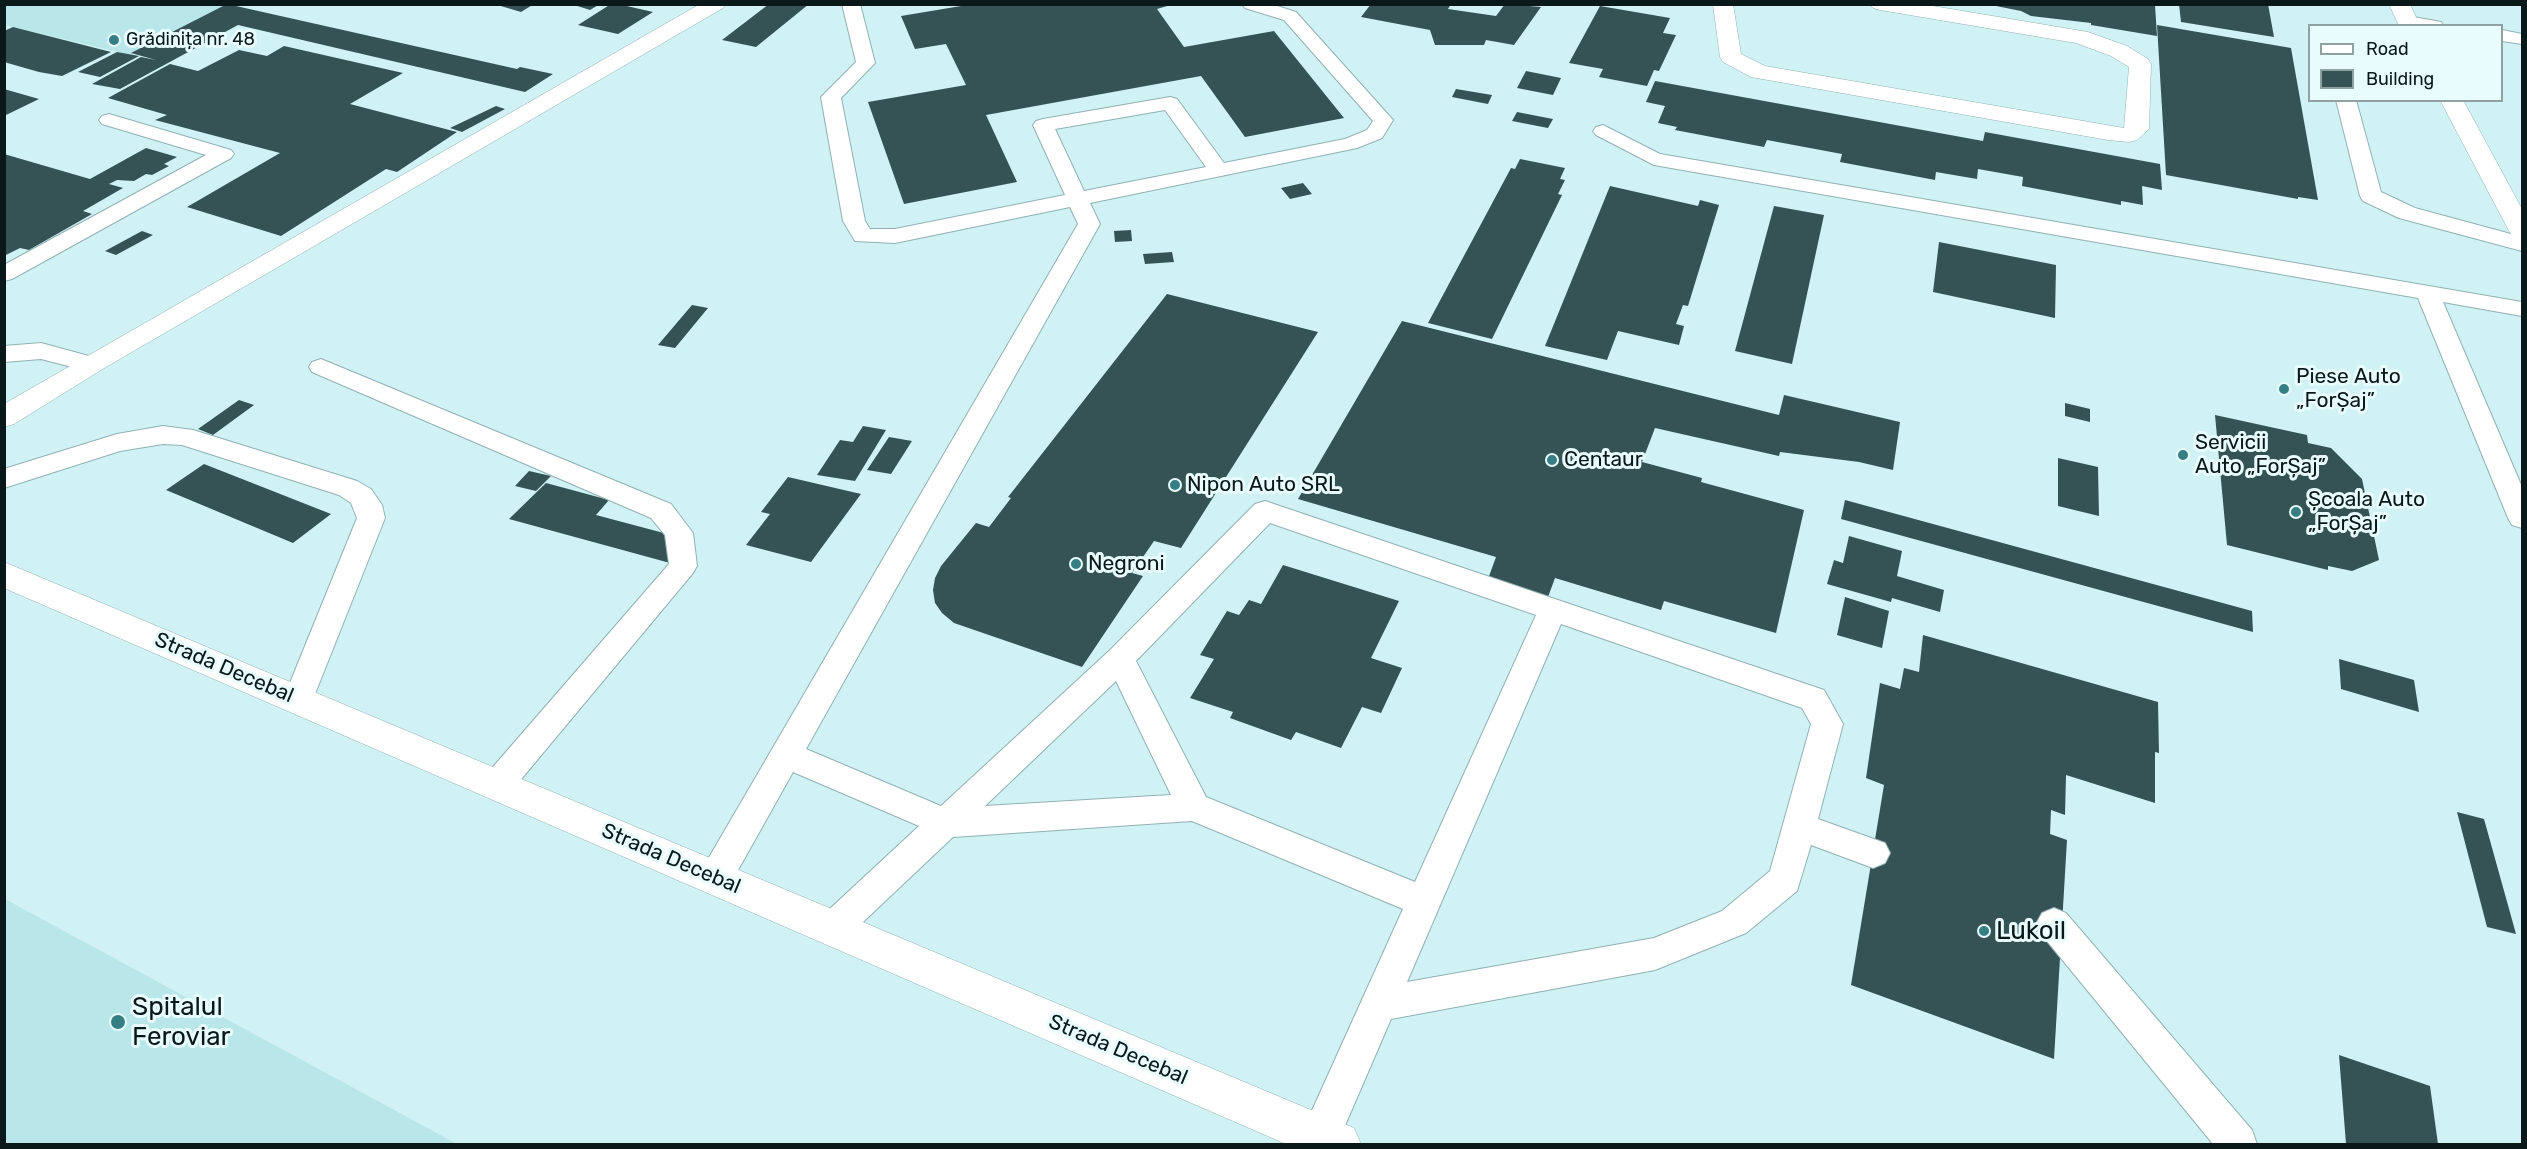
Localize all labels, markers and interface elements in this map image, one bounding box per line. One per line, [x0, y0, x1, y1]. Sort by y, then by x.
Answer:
legend [2308, 24, 2503, 102]
place label: Grădinița nr. 48 [126, 29, 255, 51]
marker: Grădinița nr. 48 [107, 33, 121, 47]
text: Road [2366, 38, 2409, 60]
text: Building [2366, 68, 2434, 90]
place label: Piese Auto „ForȘaj” [2296, 364, 2401, 414]
marker: Piese Auto „ForȘaj” [2277, 382, 2291, 396]
place label: Servicii Auto „ForȘaj” [2195, 430, 2326, 480]
place label: Centaur [1564, 447, 1643, 473]
marker: Servicii Auto „ForȘaj” [2176, 448, 2190, 462]
marker: Centaur [1545, 453, 1559, 467]
place label: Nipon Auto SRL [1187, 472, 1340, 498]
marker: Nipon Auto SRL [1168, 478, 1182, 492]
place label: Școala Auto „ForȘaj” [2308, 487, 2425, 537]
marker: Școala Auto „ForȘaj” [2289, 505, 2303, 519]
place label: Negroni [1088, 551, 1165, 577]
marker: Negroni [1069, 557, 1083, 571]
street label: Strada Decebal [151, 627, 297, 709]
street label: Strada Decebal [598, 818, 744, 900]
place label: Lukoil [1996, 915, 2066, 947]
marker: Lukoil [1977, 924, 1991, 938]
place label: Spitalul Feroviar [132, 991, 230, 1052]
street label: Strada Decebal [1045, 1009, 1191, 1091]
marker: Spitalul Feroviar [109, 1013, 127, 1031]

